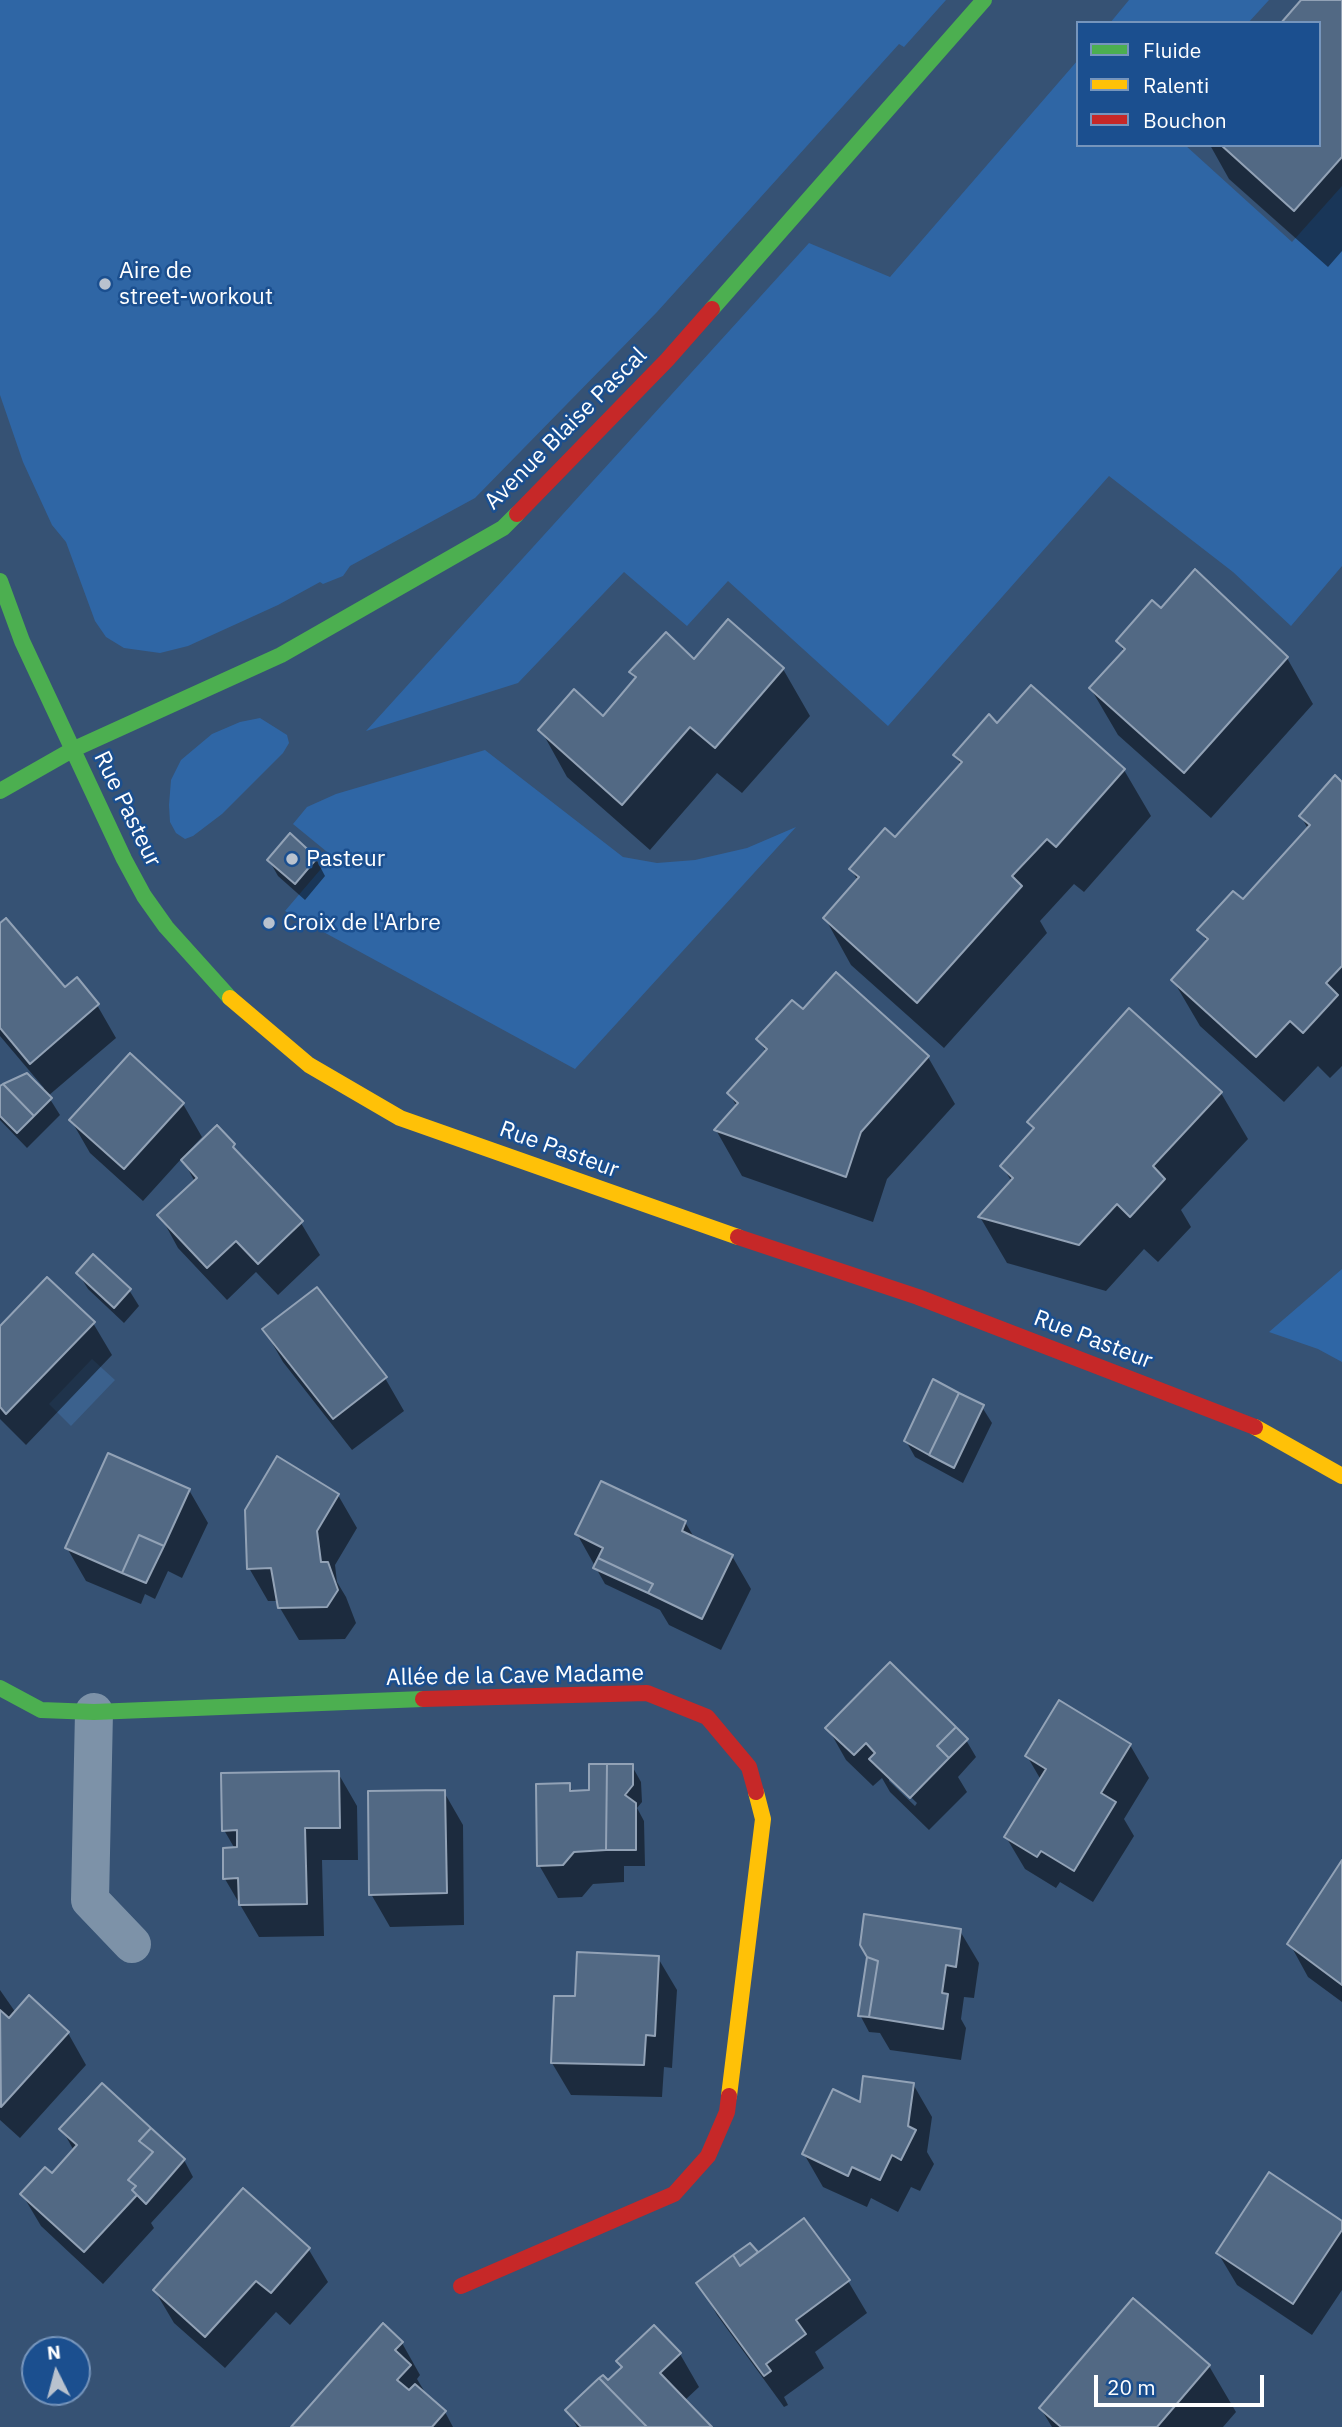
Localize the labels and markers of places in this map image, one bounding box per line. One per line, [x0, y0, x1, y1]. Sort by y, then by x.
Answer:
place label: Aire de street-workout [119, 257, 273, 311]
marker: Aire de street-workout [97, 276, 113, 292]
place label: Pasteur [306, 845, 385, 873]
marker: Pasteur [284, 851, 300, 867]
place label: Croix de l'Arbre [283, 909, 441, 937]
marker: Croix de l'Arbre [261, 915, 277, 931]

